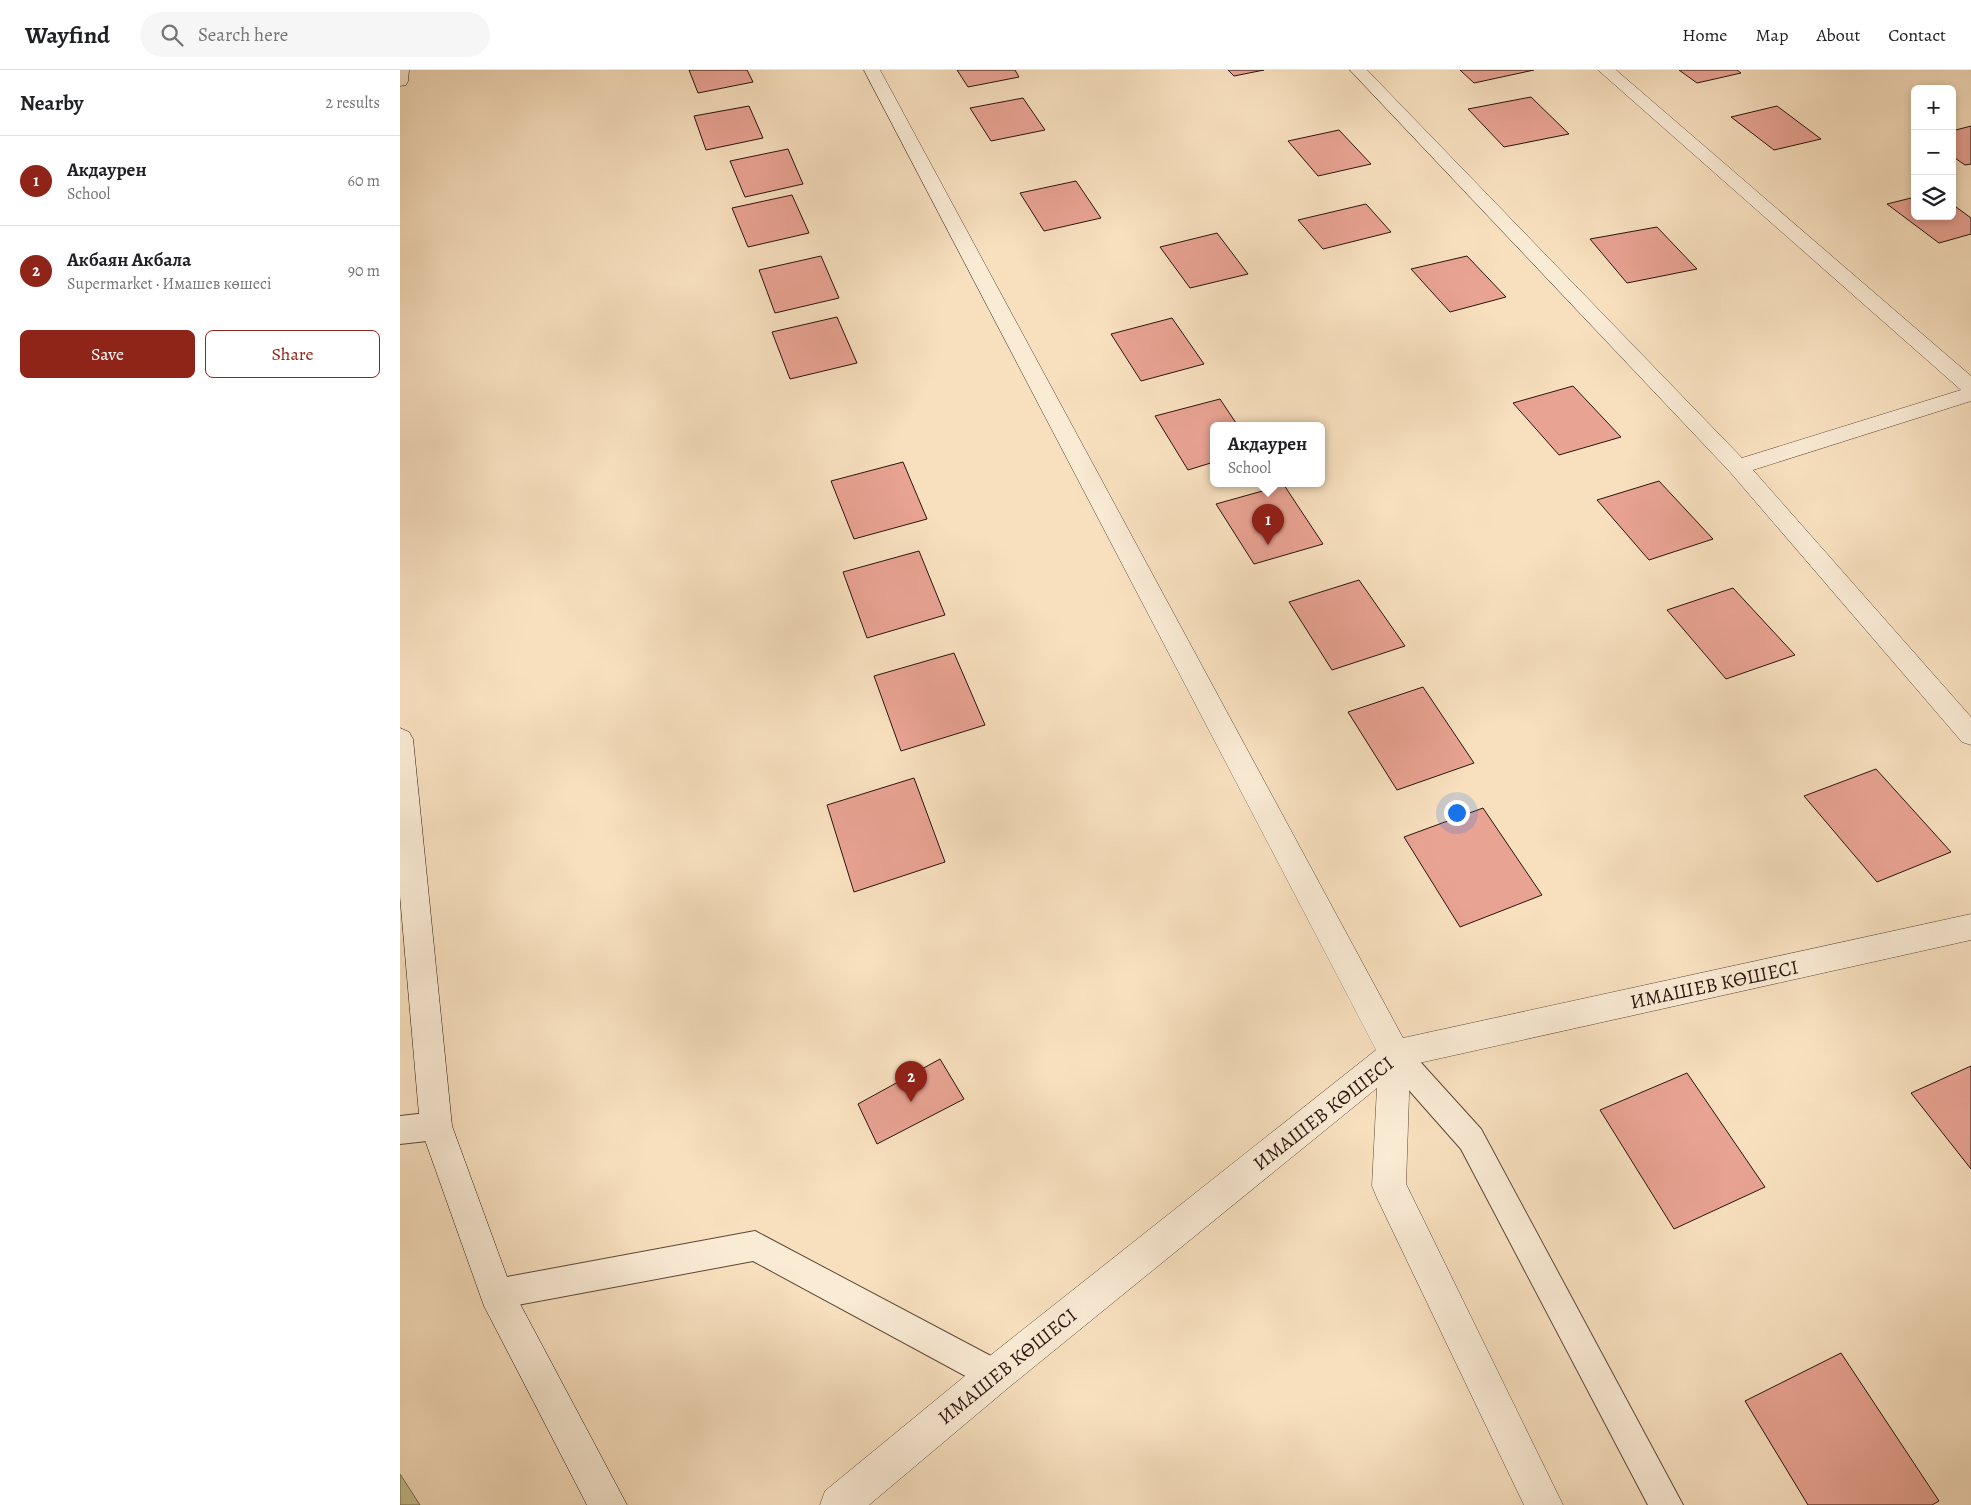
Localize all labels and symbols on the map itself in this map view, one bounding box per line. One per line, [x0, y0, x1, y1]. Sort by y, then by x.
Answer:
pin: 1 [1252, 504, 1284, 545]
your location [1444, 800, 1470, 826]
street label: ИМАШЕВ КӨШЕСІ [1627, 953, 1801, 1016]
street label: ИМАШЕВ КӨШЕСІ [1247, 1050, 1399, 1177]
pin: 2 [895, 1061, 927, 1102]
street label: ИМАШЕВ КӨШЕСІ [932, 1302, 1082, 1431]

